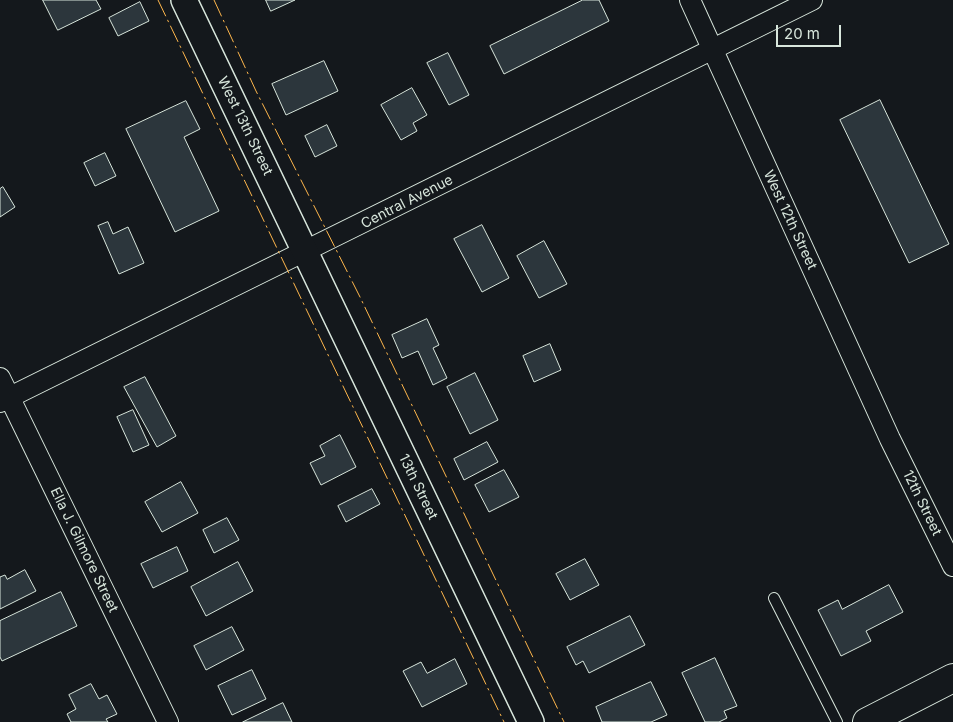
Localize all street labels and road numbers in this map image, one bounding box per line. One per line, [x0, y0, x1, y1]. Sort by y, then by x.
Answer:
street label: West 13th Street [214, 74, 276, 178]
street label: West 12th Street [760, 168, 820, 272]
street label: Central Avenue [358, 172, 456, 232]
street label: 13th Street [395, 452, 441, 522]
street label: 12th Street [899, 468, 945, 538]
street label: Ella J. Gilmore Street [46, 485, 122, 615]

